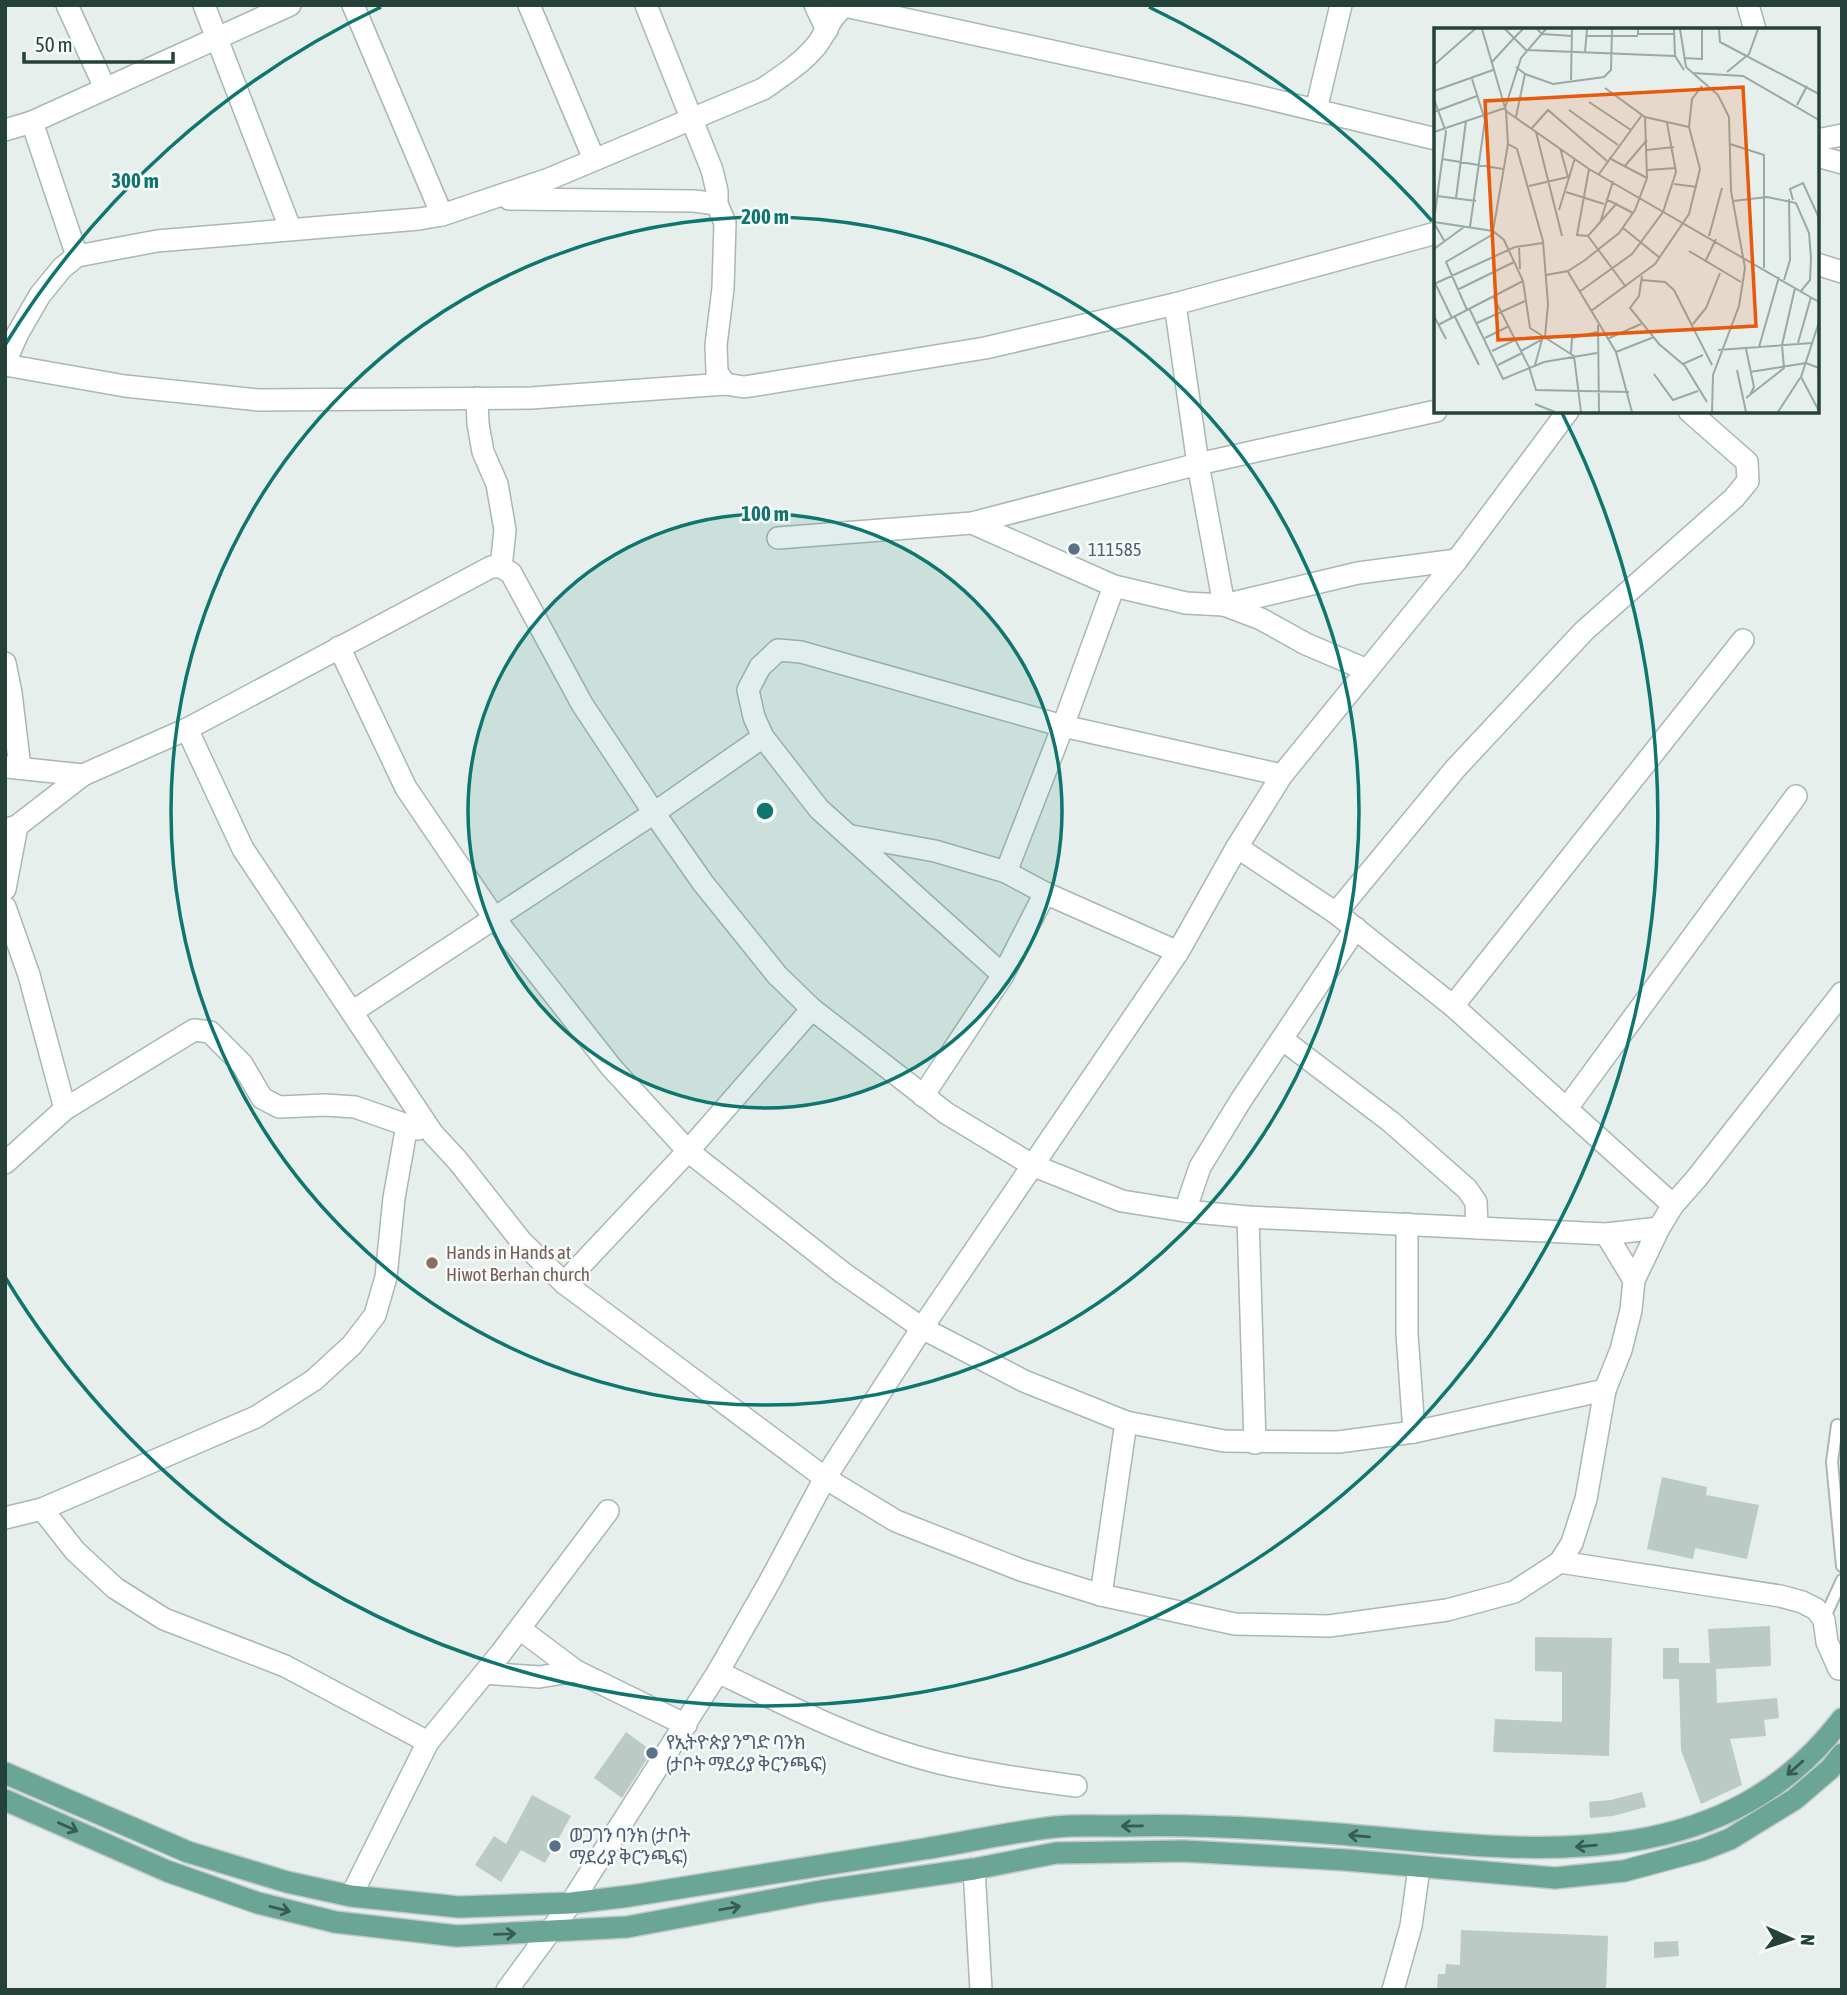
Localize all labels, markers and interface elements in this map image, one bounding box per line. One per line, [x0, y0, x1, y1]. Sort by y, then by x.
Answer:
scale bar [24, 21, 173, 65]
inset map [1434, 28, 1819, 413]
text: 50 m [35, 32, 73, 56]
text: 300 m [111, 168, 159, 192]
text: 200 m [741, 204, 789, 228]
text: 100 m [741, 501, 789, 525]
place label: 111585 [1088, 538, 1142, 560]
marker: 111585 [1066, 541, 1082, 557]
centre of rings [753, 799, 777, 823]
place label: Hands in Hands at Hiwot Berhan church [446, 1241, 590, 1285]
marker: Hands in Hands at Hiwot Berhan church [424, 1255, 440, 1271]
place label: የኢትዮጵያ ንግድ ባንክ (ታቦት ማደሪያ ቅርንጫፍ) [666, 1731, 826, 1775]
marker: የኢትዮጵያ ንግድ ባንክ (ታቦት ማደሪያ ቅርንጫፍ) [644, 1745, 660, 1761]
one-way arrow [1787, 1760, 1805, 1776]
one-way arrow [1121, 1819, 1144, 1832]
one-way arrow [56, 1821, 78, 1834]
place label: ወጋገን ባንክ (ታቦት ማደሪያ ቅርንጫፍ) [569, 1824, 691, 1868]
one-way arrow [1348, 1829, 1371, 1842]
marker: ወጋገን ባንክ (ታቦት ማደሪያ ቅርንጫፍ) [547, 1838, 563, 1854]
one-way arrow [1575, 1840, 1598, 1853]
one-way arrow [718, 1900, 741, 1914]
one-way arrow [268, 1902, 291, 1916]
north arrow [1756, 1904, 1826, 1974]
one-way arrow [493, 1927, 516, 1941]
text: N [1797, 1934, 1819, 1946]

